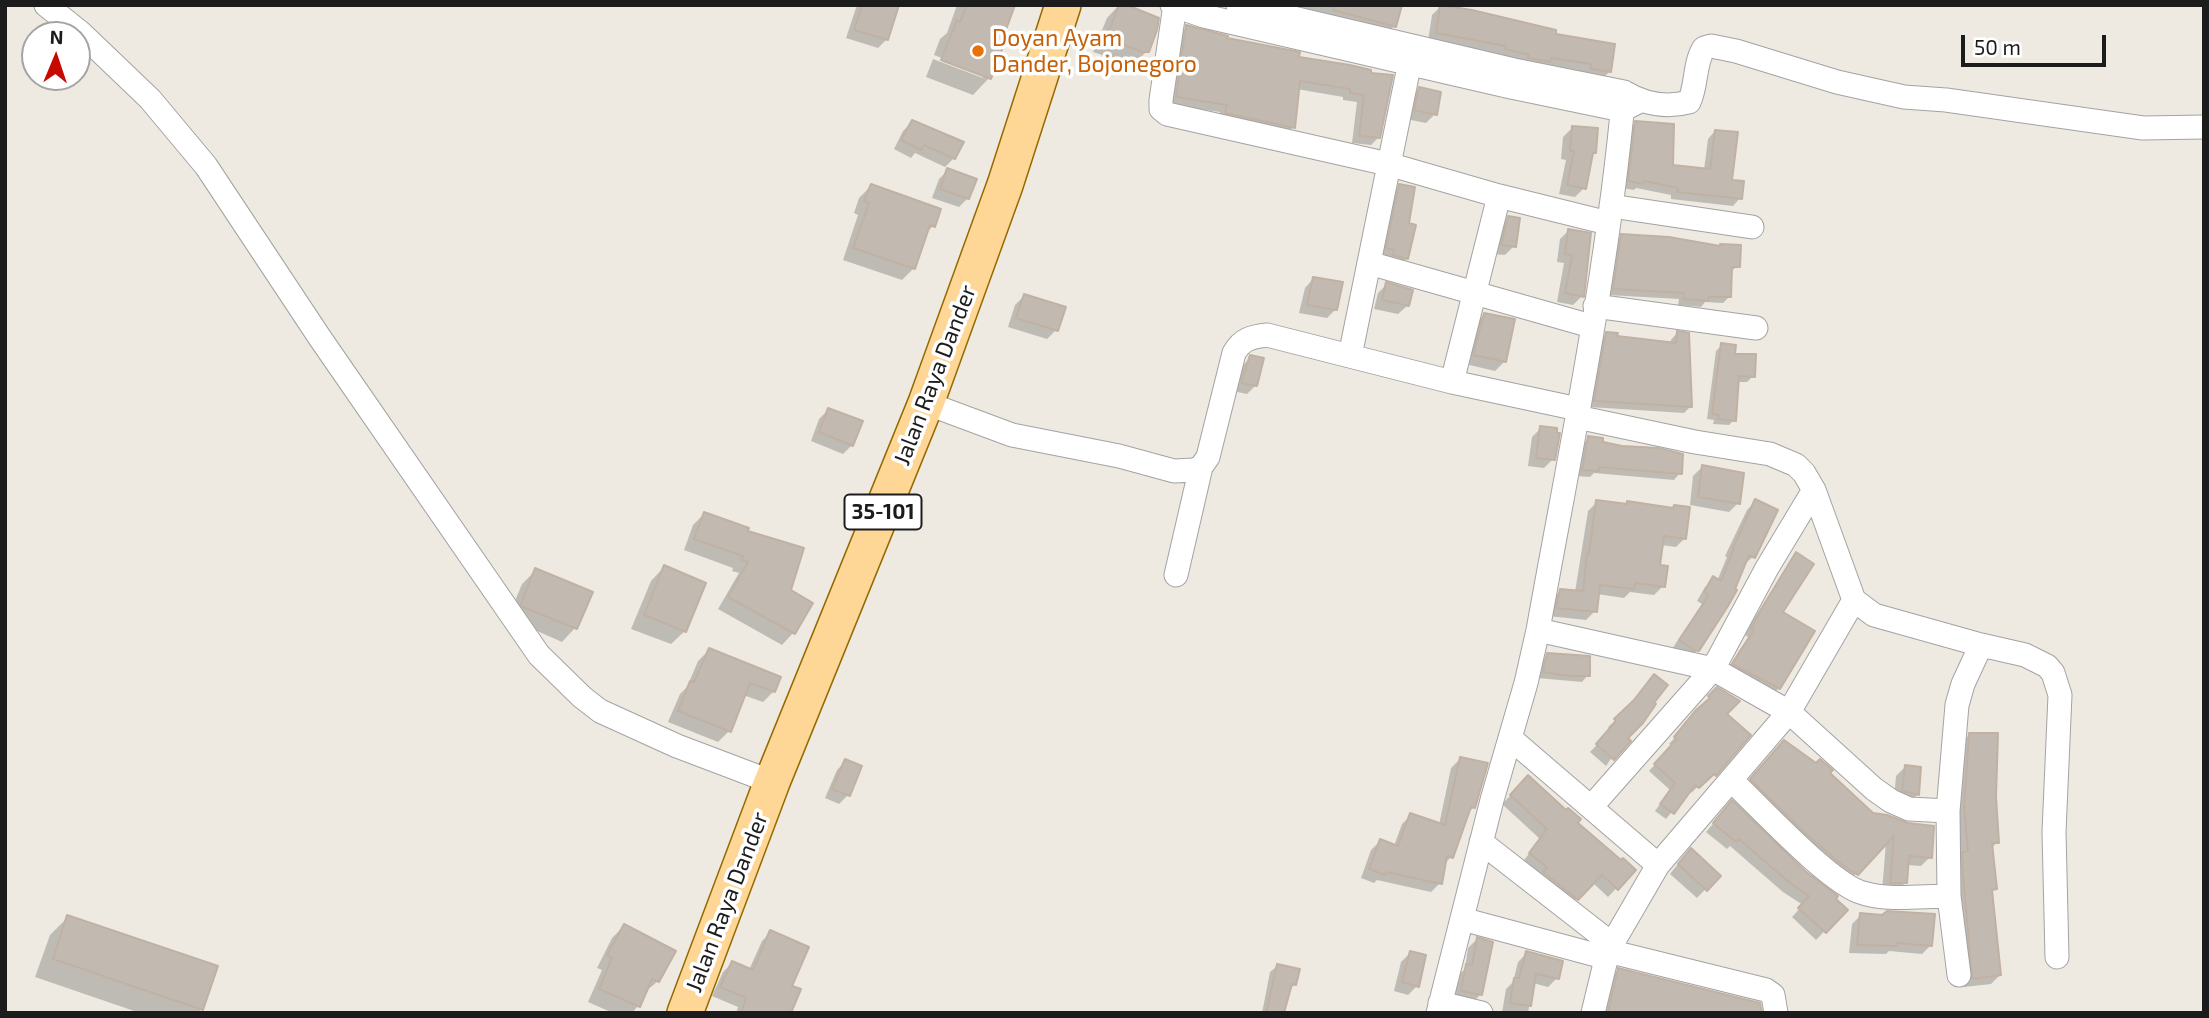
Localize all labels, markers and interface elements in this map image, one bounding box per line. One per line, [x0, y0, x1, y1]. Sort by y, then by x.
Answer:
north arrow [21, 21, 91, 91]
scale bar [1964, 21, 2109, 65]
place label: Doyan Ayam Dander, Bojonegoro [992, 24, 1197, 78]
text: N [49, 25, 64, 48]
text: 50 m [1974, 34, 2021, 59]
marker: Doyan Ayam Dander, Bojonegoro [970, 43, 986, 59]
street label: Jalan Raya Dander [888, 281, 982, 469]
road number: 35-101 [844, 494, 922, 530]
street label: Jalan Raya Dander [680, 808, 774, 996]

